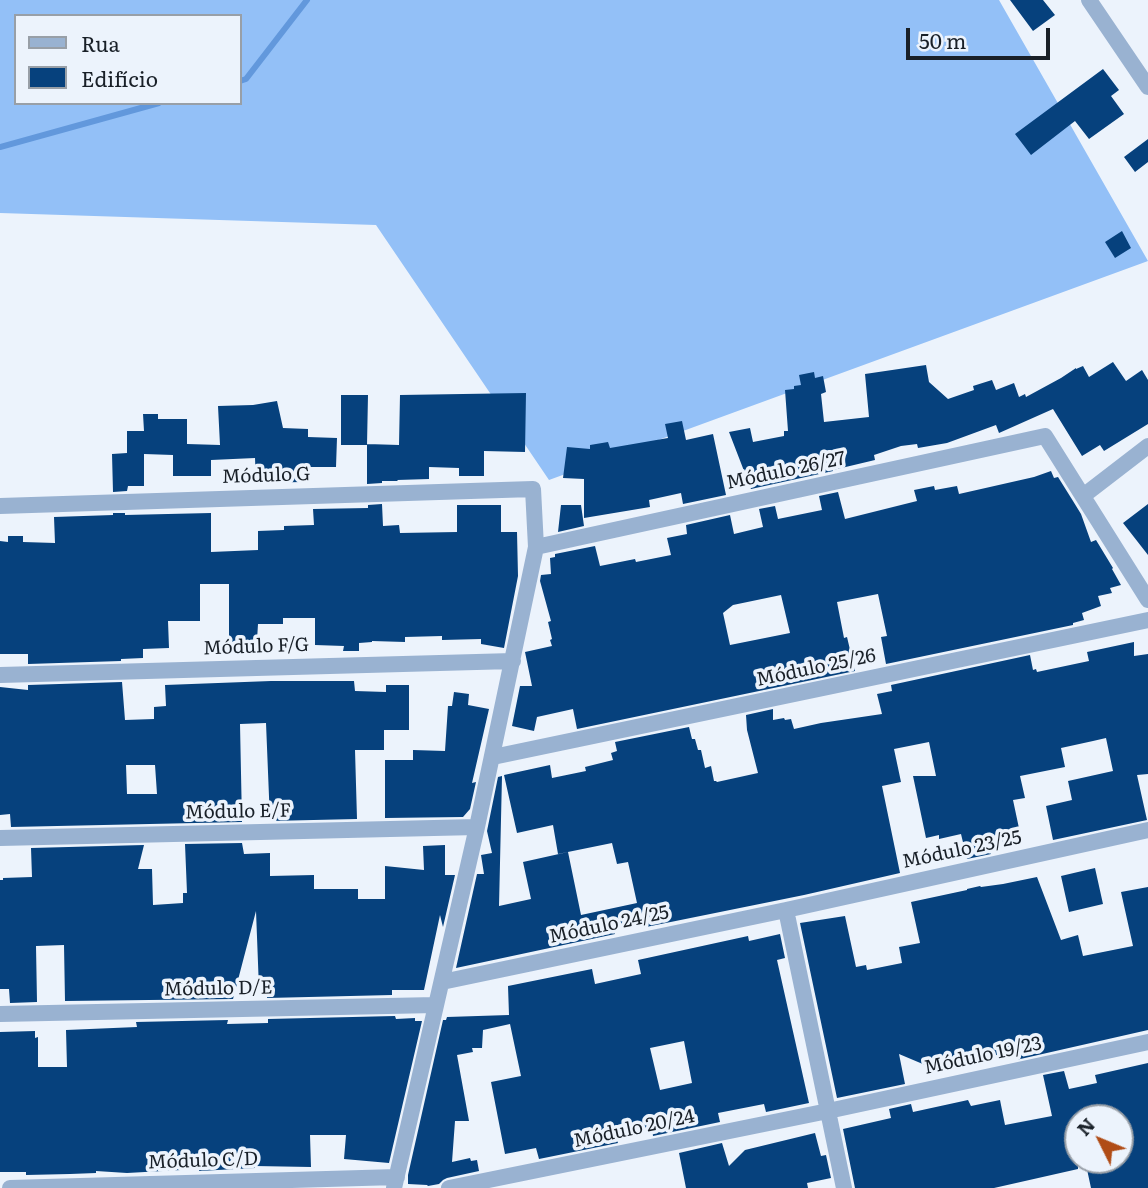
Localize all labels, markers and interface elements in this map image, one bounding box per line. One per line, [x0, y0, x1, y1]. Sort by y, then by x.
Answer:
legend [14, 14, 242, 105]
scale bar [910, 14, 1054, 58]
text: 50 m [919, 24, 966, 55]
text: Rua [81, 27, 120, 58]
text: Edifício [81, 62, 158, 93]
street label: Módulo 26/27 [724, 447, 848, 495]
street label: Módulo G [221, 463, 311, 489]
street label: Módulo F/G [203, 634, 309, 660]
street label: Módulo 25/26 [754, 644, 878, 692]
street label: Módulo E/F [185, 800, 291, 824]
street label: Módulo 23/25 [900, 826, 1024, 874]
street label: Módulo 24/25 [547, 901, 671, 949]
street label: Módulo D/E [163, 977, 273, 1001]
street label: Módulo 19/23 [922, 1032, 1044, 1080]
north arrow [1064, 1104, 1134, 1174]
street label: Módulo 20/24 [571, 1105, 697, 1153]
text: N [1069, 1111, 1101, 1141]
street label: Módulo C/D [148, 1148, 258, 1174]

